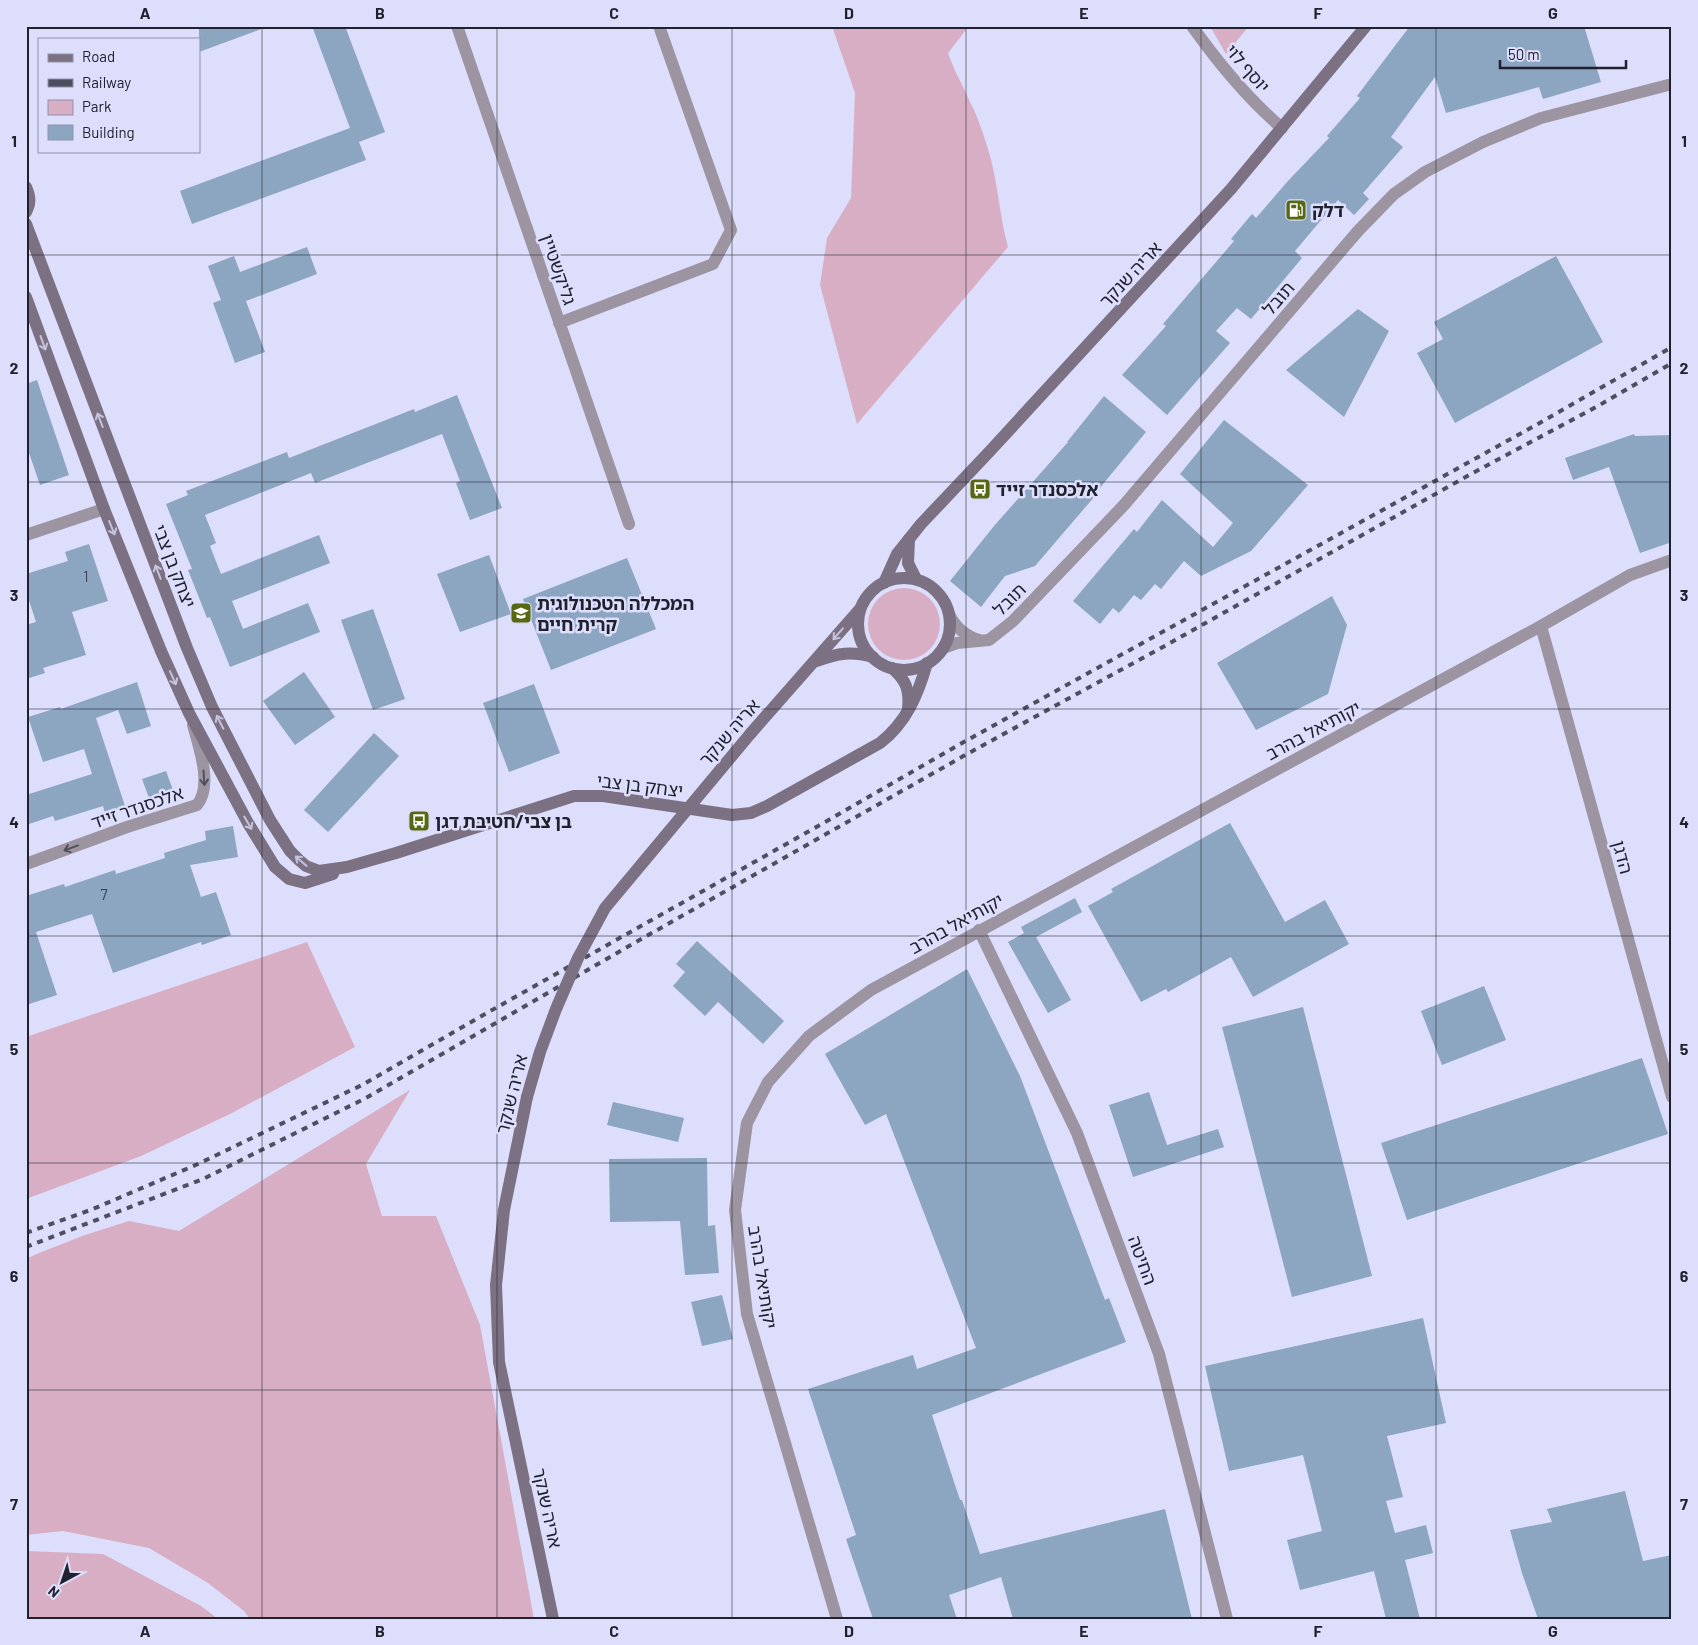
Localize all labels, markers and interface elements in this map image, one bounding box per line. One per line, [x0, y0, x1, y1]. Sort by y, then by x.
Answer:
text: A [140, 3, 151, 22]
text: B [375, 3, 385, 22]
text: C [609, 3, 619, 22]
text: D [844, 3, 854, 22]
text: E [1079, 3, 1089, 22]
text: F [1314, 3, 1323, 22]
text: G [1548, 3, 1558, 22]
legend [38, 38, 200, 152]
scale bar [1500, 38, 1627, 70]
street label: יוסף לוי [1221, 39, 1275, 97]
text: 50 m [1508, 45, 1540, 63]
text: Road [82, 47, 115, 65]
text: Railway [82, 73, 131, 91]
text: Park [82, 97, 112, 115]
text: Building [82, 123, 135, 141]
text: 1 [11, 131, 17, 150]
text: 1 [1681, 131, 1687, 150]
fuel station icon: דלק [1284, 198, 1308, 222]
place label: דלק [1312, 199, 1344, 221]
street label: גליקשטיין [537, 231, 581, 308]
street label: אריה שנקר [1094, 237, 1166, 311]
street label: תובל [1257, 277, 1299, 319]
one-way arrow [39, 335, 48, 350]
text: 2 [10, 358, 19, 377]
text: 2 [1680, 358, 1689, 377]
one-way arrow [95, 412, 104, 428]
bus stop icon: אלכסנדר זייד [968, 477, 992, 501]
place label: אלכסנדר זייד [996, 478, 1098, 500]
one-way arrow [108, 520, 117, 535]
street label: יצחק בן צבי [149, 521, 201, 611]
one-way arrow [153, 564, 162, 580]
house number: 1 [83, 567, 89, 585]
street label: תובל [988, 578, 1030, 620]
text: 3 [10, 585, 18, 604]
text: 3 [1680, 585, 1688, 604]
place label: המכללה הטכנולוגית קרית חיים [537, 592, 694, 635]
school or university icon: המכללה הטכנולוגית קרית חיים [509, 601, 533, 625]
one-way arrow [832, 628, 844, 641]
one-way arrow [169, 670, 179, 685]
street label: אריה שנקר [694, 694, 764, 770]
street label: יקותיאל בהרב [1262, 696, 1364, 764]
one-way arrow [215, 714, 225, 729]
one-way arrow [199, 769, 209, 785]
street label: יצחק בן צבי [595, 769, 685, 801]
street label: אלכסנדר זייד [88, 781, 186, 833]
bus stop icon: בן צבי/חטיבת דגן [407, 809, 431, 833]
place label: בן צבי/חטיבת דגן [435, 810, 572, 832]
text: 4 [9, 812, 19, 831]
text: 4 [1679, 812, 1689, 831]
one-way arrow [243, 815, 253, 829]
street label: הדגן [1608, 838, 1638, 876]
one-way arrow [63, 844, 79, 853]
one-way arrow [295, 856, 308, 867]
house number: 7 [100, 885, 108, 903]
street label: יקותיאל בהרב [905, 888, 1007, 958]
text: 5 [10, 1039, 19, 1058]
text: 5 [1680, 1039, 1689, 1058]
street label: אריה שנקר [490, 1052, 532, 1136]
street label: יקותיאל בהרב [744, 1224, 782, 1330]
street label: החיטה [1124, 1232, 1162, 1288]
text: 6 [10, 1266, 19, 1285]
text: 6 [1680, 1266, 1689, 1285]
street label: אריה שנקר [529, 1466, 567, 1550]
text: 7 [10, 1494, 18, 1513]
text: 7 [1680, 1494, 1688, 1513]
north arrow [38, 1558, 88, 1608]
text: N [44, 1583, 62, 1602]
text: A [140, 1621, 151, 1640]
text: B [375, 1621, 385, 1640]
text: C [609, 1621, 619, 1640]
text: D [844, 1621, 854, 1640]
text: E [1079, 1621, 1089, 1640]
text: F [1314, 1621, 1323, 1640]
text: G [1548, 1621, 1558, 1640]

